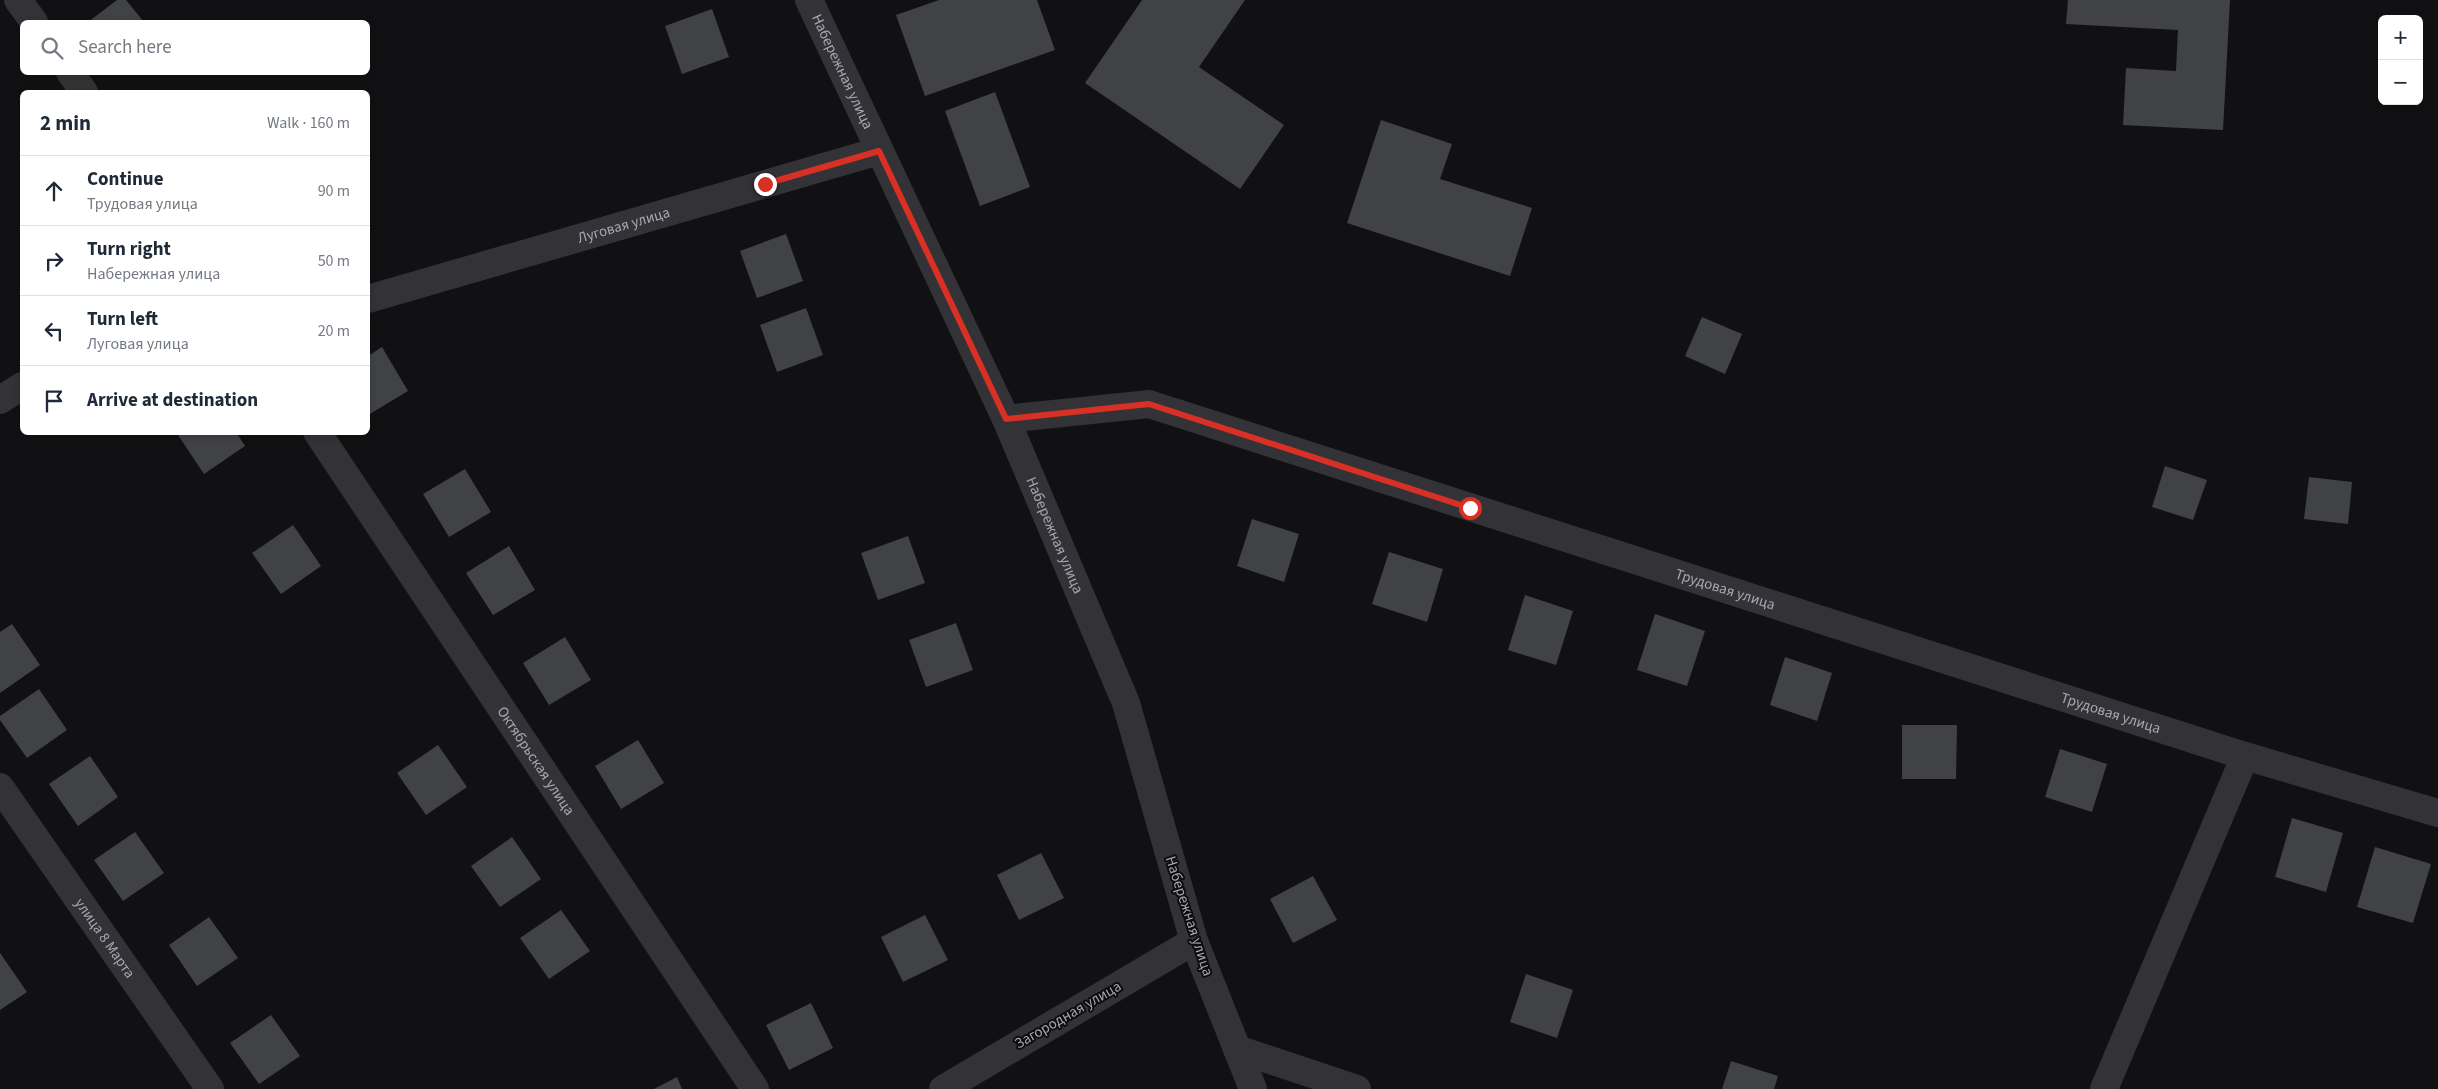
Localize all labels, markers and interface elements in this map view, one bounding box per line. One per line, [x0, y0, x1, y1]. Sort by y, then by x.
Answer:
street label: Набережная улица [806, 10, 879, 133]
map controls [2378, 15, 2423, 105]
button: + [2378, 15, 2423, 60]
search box [20, 20, 370, 75]
icon: search [38, 34, 66, 62]
text: Search here [78, 34, 172, 61]
button: − [2378, 60, 2423, 105]
text: 2 min [40, 108, 91, 138]
text: Walk · 160 m [267, 112, 350, 134]
text: Continue [87, 166, 164, 193]
route end [754, 173, 777, 196]
icon: ahead [40, 177, 68, 205]
text: 90 m [318, 180, 350, 202]
text: Трудовая улица [87, 193, 198, 215]
street label: Луговая улица [575, 202, 672, 248]
text: Turn right [87, 236, 171, 263]
icon: right [40, 247, 68, 275]
text: 50 m [318, 250, 350, 272]
text: Набережная улица [87, 263, 220, 285]
text: Turn left [87, 306, 158, 333]
icon: left [40, 317, 68, 345]
text: 20 m [318, 320, 350, 342]
text: Луговая улица [87, 333, 189, 355]
icon: arrive [40, 387, 68, 415]
text: Arrive at destination [87, 387, 258, 414]
street label: Набережная улица [1021, 473, 1089, 597]
route start [1459, 497, 1482, 520]
street label: Трудовая улица [1673, 563, 1778, 615]
street label: Трудовая улица [2058, 687, 2164, 739]
street label: Октябрьская улица [492, 702, 580, 819]
street label: Набережная улица [1160, 853, 1218, 979]
street label: улица 8 Марта [70, 894, 140, 982]
street label: Загородная улица [1011, 976, 1125, 1054]

